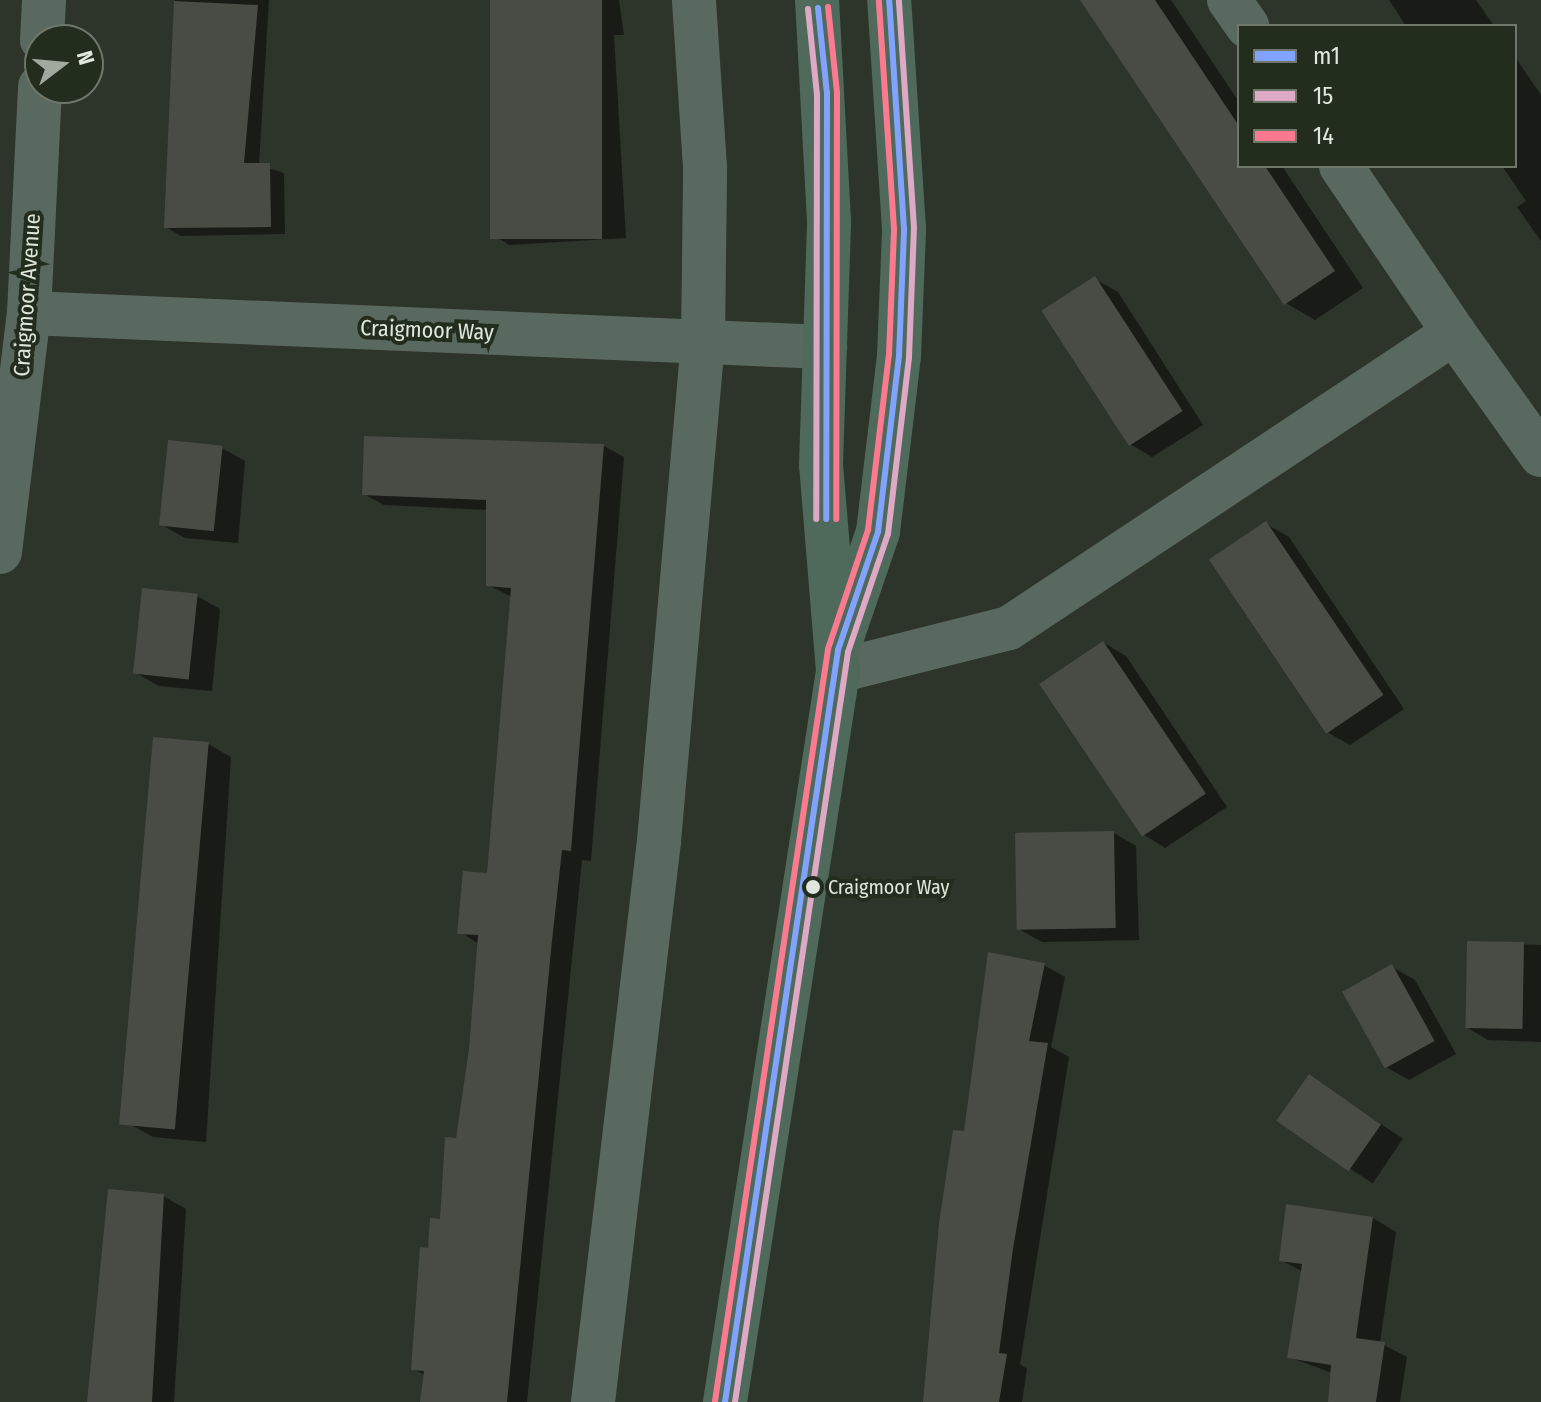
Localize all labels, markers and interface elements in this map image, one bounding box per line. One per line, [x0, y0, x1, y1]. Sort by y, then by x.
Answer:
north arrow [24, 24, 104, 104]
legend [1237, 24, 1517, 168]
text: m1 [1313, 42, 1340, 70]
text: N [71, 48, 100, 68]
text: 15 [1313, 82, 1333, 110]
text: 14 [1313, 122, 1334, 150]
street label: Craigmoor Avenue [8, 213, 46, 377]
street label: Craigmoor Way [360, 314, 494, 346]
place label: Craigmoor Way [828, 875, 949, 899]
marker: Craigmoor Way [805, 879, 821, 895]

